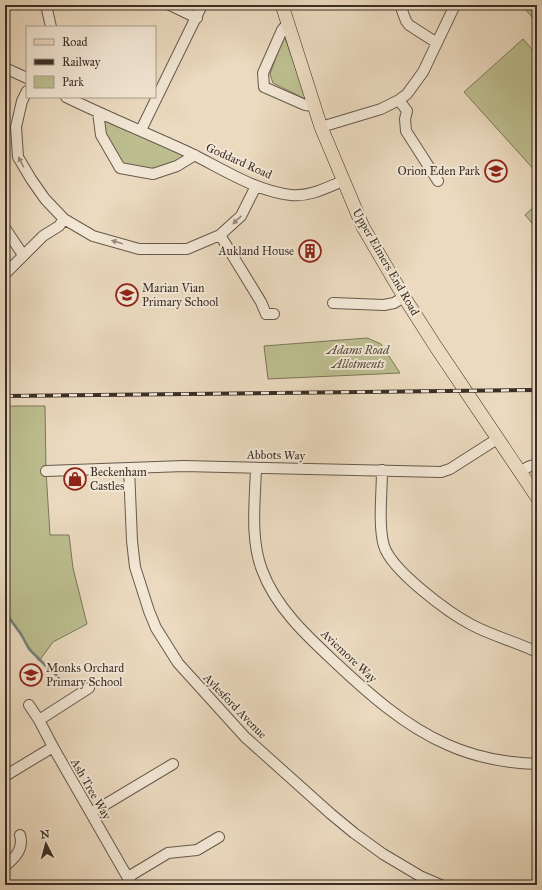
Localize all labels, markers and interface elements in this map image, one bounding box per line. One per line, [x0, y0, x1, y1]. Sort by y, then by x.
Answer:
legend [26, 26, 156, 98]
text: Road [62, 35, 88, 49]
text: Railway [62, 55, 101, 69]
text: Park [62, 75, 84, 89]
street label: Goddard Road [204, 140, 274, 182]
one-way arrow [18, 156, 25, 168]
school or university icon: Orion Eden Park [483, 158, 509, 184]
place label: Orion Eden Park [398, 164, 480, 178]
street label: Upper Elmers End Road [350, 206, 422, 318]
one-way arrow [232, 215, 242, 224]
building icon: Aukland House [297, 238, 323, 264]
one-way arrow [110, 239, 122, 245]
place label: Aukland House [218, 244, 294, 258]
place label: Marian Vian Primary School [142, 281, 219, 309]
school or university icon: Marian Vian Primary School [114, 282, 140, 308]
park label: Adams Road Allotments [325, 343, 390, 371]
street label: Abbots Way [246, 447, 306, 463]
place label: Beckenham Castles [90, 465, 147, 493]
shop icon: Beckenham Castles [62, 466, 88, 492]
street label: Aviemore Way [317, 626, 380, 686]
place label: Monks Orchard Primary School [46, 661, 124, 689]
school or university icon: Monks Orchard Primary School [18, 662, 44, 688]
street label: Aylesford Avenue [200, 670, 270, 741]
street label: Ash Tree Way [67, 755, 114, 822]
north arrow [26, 824, 66, 864]
text: N [40, 828, 51, 842]

